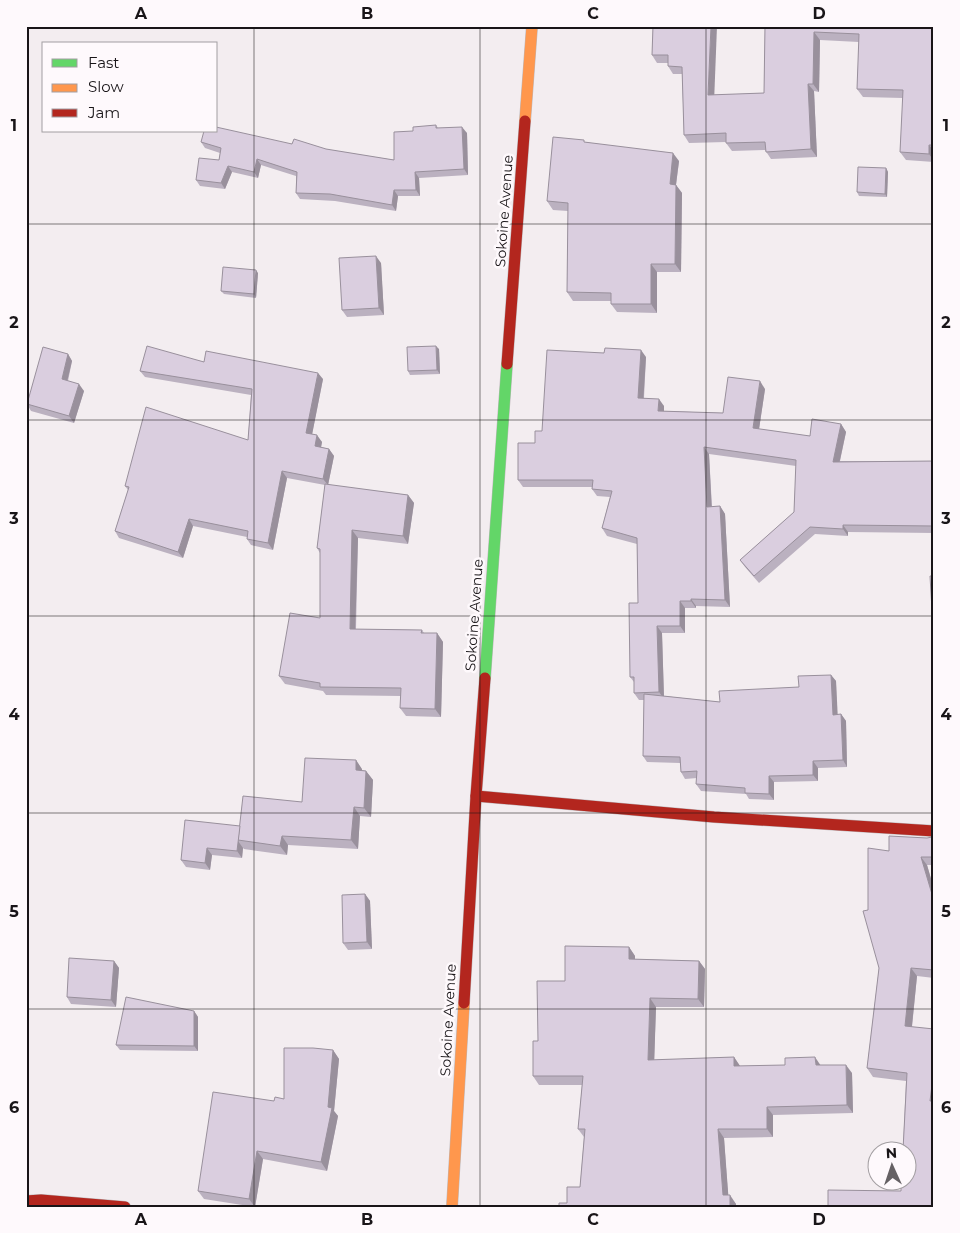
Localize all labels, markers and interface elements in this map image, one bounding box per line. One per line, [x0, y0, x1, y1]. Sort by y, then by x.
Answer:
text: A [134, 4, 148, 23]
text: B [361, 4, 373, 23]
text: C [587, 4, 599, 23]
text: D [812, 4, 826, 23]
legend [42, 42, 218, 132]
text: Fast [88, 53, 119, 72]
text: Slow [88, 77, 124, 96]
text: Jam [87, 103, 120, 122]
text: 1 [11, 116, 17, 135]
text: 1 [943, 116, 949, 135]
street label: Sokoine Avenue [491, 154, 517, 268]
text: 2 [9, 313, 19, 332]
text: 2 [941, 313, 951, 332]
text: 3 [8, 509, 19, 528]
text: 3 [940, 509, 951, 528]
street label: Sokoine Avenue [461, 558, 487, 672]
text: 4 [8, 705, 20, 724]
text: 4 [940, 705, 952, 724]
text: 5 [9, 902, 19, 921]
text: 5 [941, 902, 951, 921]
street label: Sokoine Avenue [436, 963, 460, 1077]
text: 6 [9, 1098, 19, 1117]
text: 6 [941, 1098, 951, 1117]
north arrow [868, 1140, 918, 1190]
text: N [885, 1144, 897, 1162]
text: A [134, 1210, 148, 1229]
text: B [361, 1210, 373, 1229]
text: C [587, 1210, 599, 1229]
text: D [812, 1210, 826, 1229]

